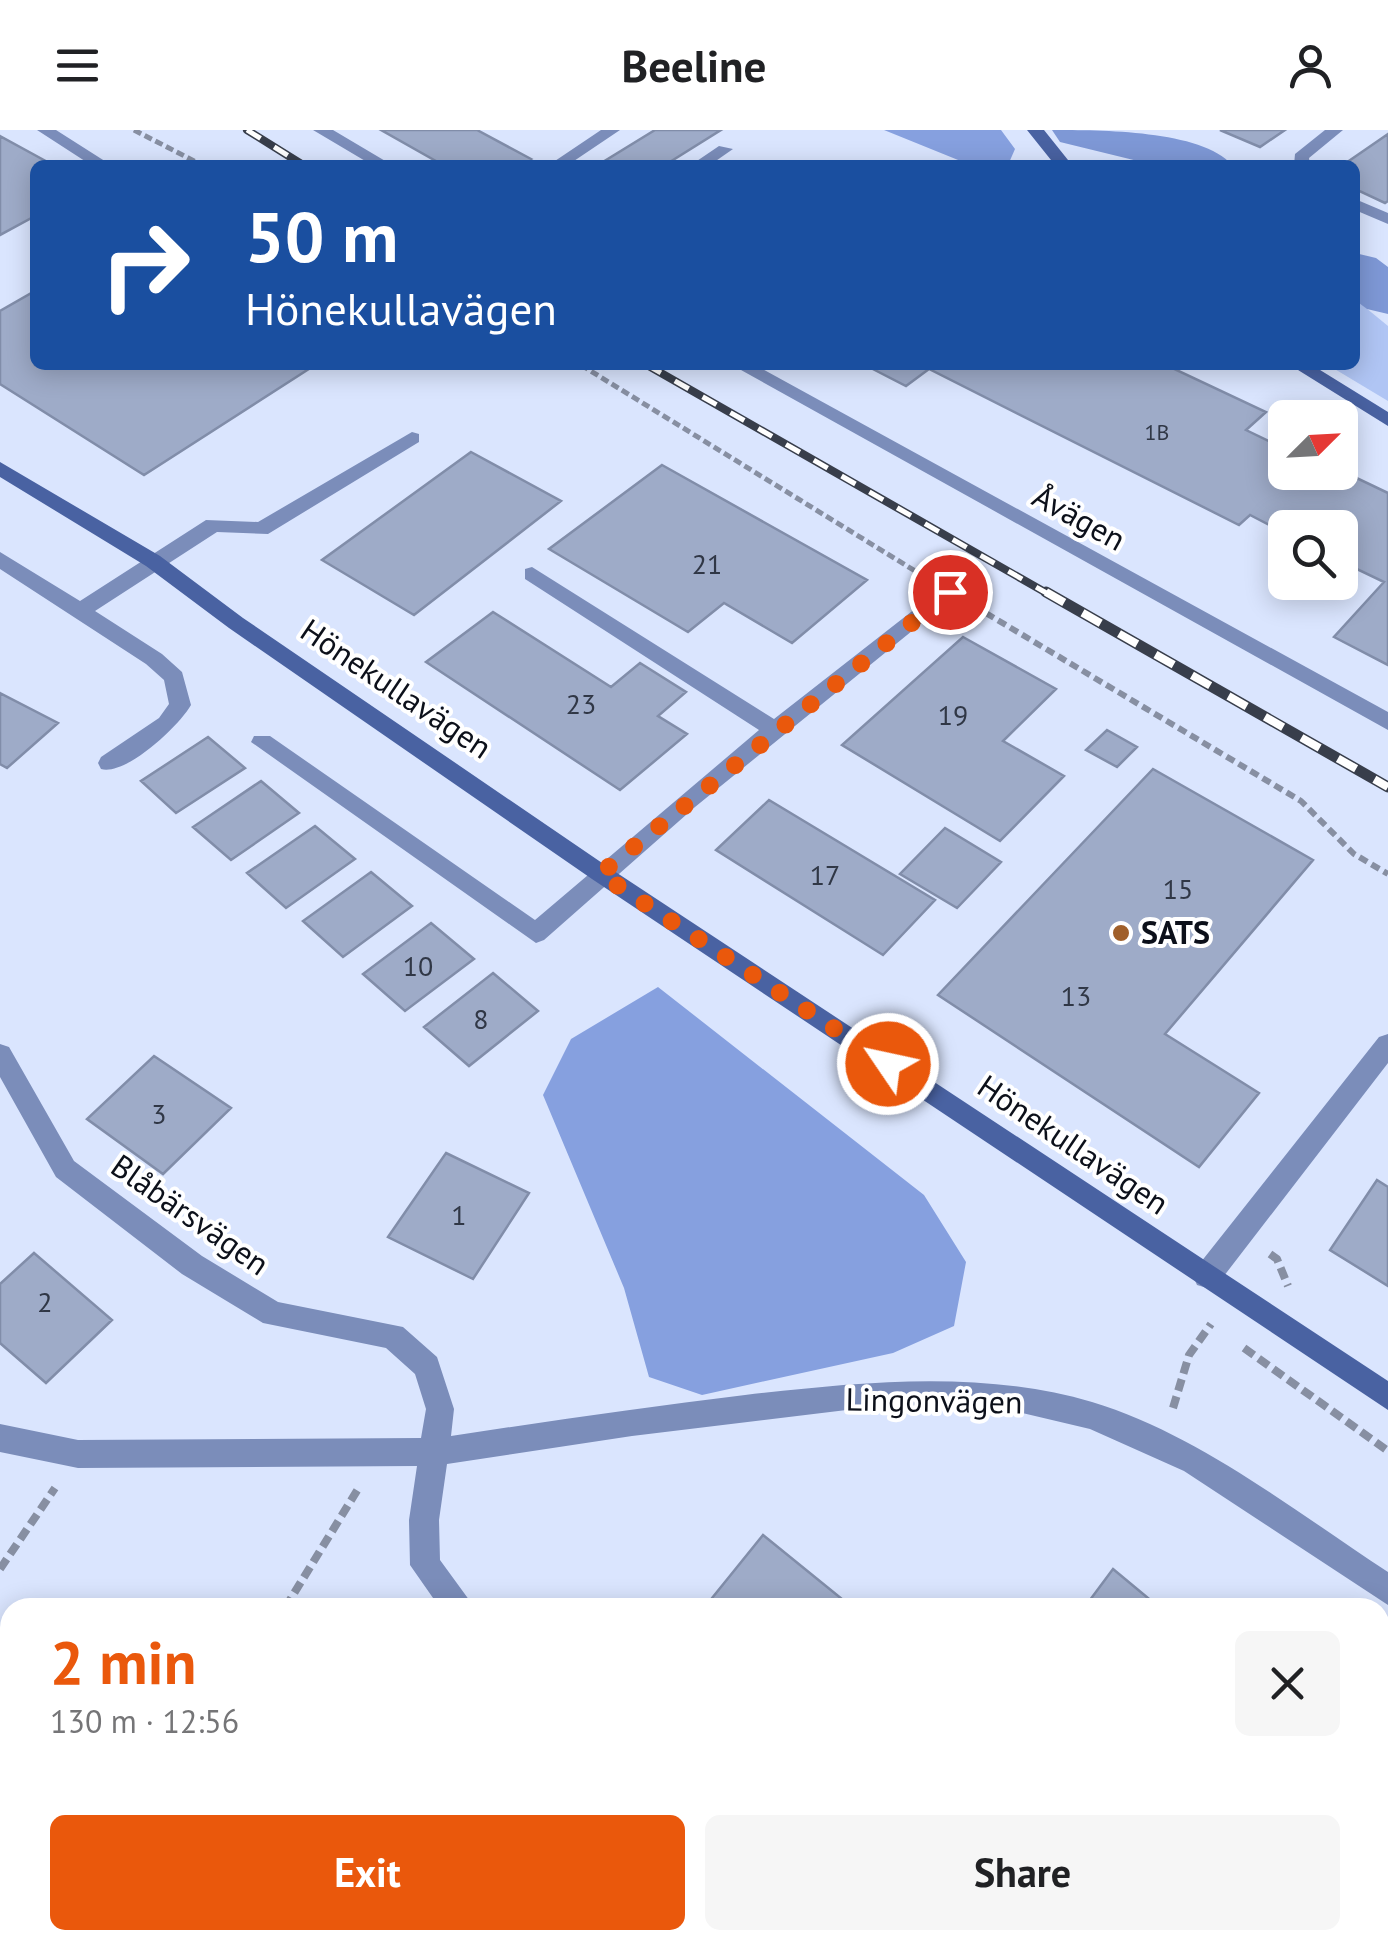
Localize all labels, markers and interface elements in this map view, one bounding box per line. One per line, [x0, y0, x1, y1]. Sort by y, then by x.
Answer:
text: Beeline [622, 36, 766, 94]
icon: menu [50, 38, 105, 93]
icon: person [1283, 38, 1338, 93]
text: 50 m [245, 191, 398, 281]
icon: right [80, 200, 210, 330]
text: Hönekullavägen [245, 279, 557, 337]
north arrow [1268, 400, 1358, 490]
map controls [1268, 400, 1358, 600]
house number: 1B [1145, 418, 1169, 446]
street label: Åvägen [1026, 475, 1133, 560]
button: search [1268, 510, 1358, 600]
house number: 21 [692, 545, 722, 582]
pin [908, 550, 993, 635]
icon: arrive [923, 565, 978, 620]
street label: Hönekullavägen [293, 609, 500, 768]
house number: 23 [566, 685, 596, 722]
house number: 19 [938, 696, 968, 733]
house number: 17 [810, 856, 840, 893]
house number: 15 [1163, 870, 1193, 907]
place label: SATS [1141, 911, 1210, 953]
marker: SATS [1110, 922, 1132, 944]
house number: 10 [403, 947, 433, 984]
house number: 13 [1061, 977, 1091, 1014]
house number: 8 [473, 1000, 489, 1037]
position arrow [836, 1012, 940, 1116]
street label: Hönekullavägen [970, 1065, 1177, 1224]
house number: 3 [151, 1095, 167, 1132]
street label: Blåbärsvägen [103, 1144, 278, 1284]
house number: 1 [451, 1196, 467, 1233]
house number: 2 [37, 1283, 53, 1320]
street label: Lingonvägen [845, 1377, 1023, 1423]
text: 2 min [50, 1623, 196, 1701]
button: close [1235, 1631, 1340, 1736]
text: 130 m · 12:56 [50, 1700, 239, 1742]
button: Exit [50, 1815, 685, 1930]
button: Share [705, 1815, 1340, 1930]

